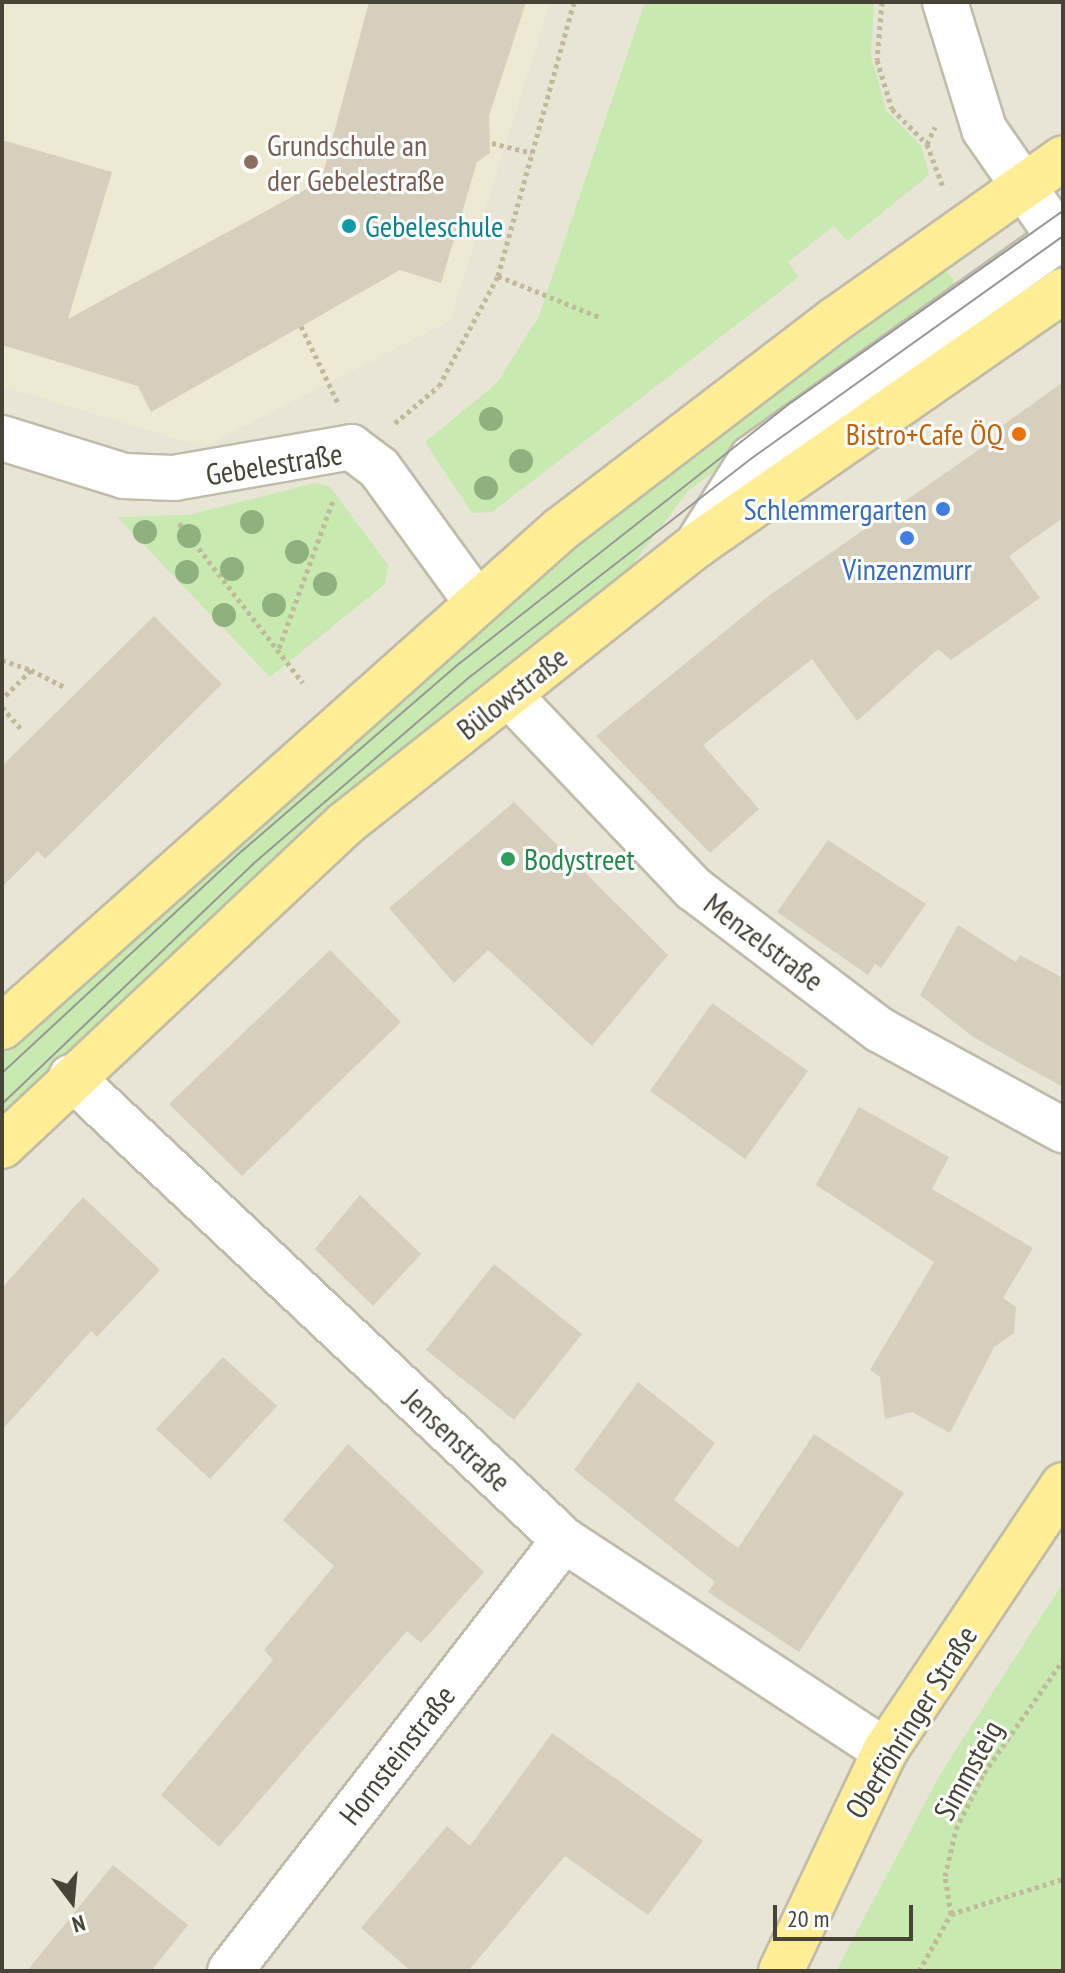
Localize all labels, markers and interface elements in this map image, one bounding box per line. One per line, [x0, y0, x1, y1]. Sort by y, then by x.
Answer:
place label: Grundschule an der Gebelestraße [267, 127, 445, 198]
marker: Grundschule an der Gebelestraße [242, 153, 260, 171]
place label: Gebeleschule [365, 208, 503, 244]
marker: Gebeleschule [340, 217, 358, 235]
place label: Bistro+Cafe ÖQ [846, 416, 1003, 452]
marker: Bistro+Cafe ÖQ [1010, 425, 1028, 443]
street label: Gebelestraße [203, 435, 345, 493]
place label: Schlemmergarten [744, 491, 927, 527]
marker: Schlemmergarten [934, 500, 952, 518]
marker: Vinzenzmurr [898, 529, 916, 547]
place label: Vinzenzmurr [842, 551, 972, 587]
street label: Bülowstraße [450, 639, 574, 747]
place label: Bodystreet [524, 841, 635, 877]
marker: Bodystreet [499, 850, 517, 868]
street label: Menzelstraße [697, 885, 831, 999]
street label: Jensenstraße [396, 1381, 518, 1499]
street label: Oberföhringer Straße [837, 1619, 985, 1825]
street label: Hornsteinstraße [332, 1678, 462, 1832]
street label: Simmsteig [926, 1714, 1010, 1826]
north arrow [32, 1861, 112, 1941]
scale bar [777, 1889, 917, 1939]
text: 20 m [787, 1903, 829, 1934]
text: N [69, 1909, 88, 1939]

